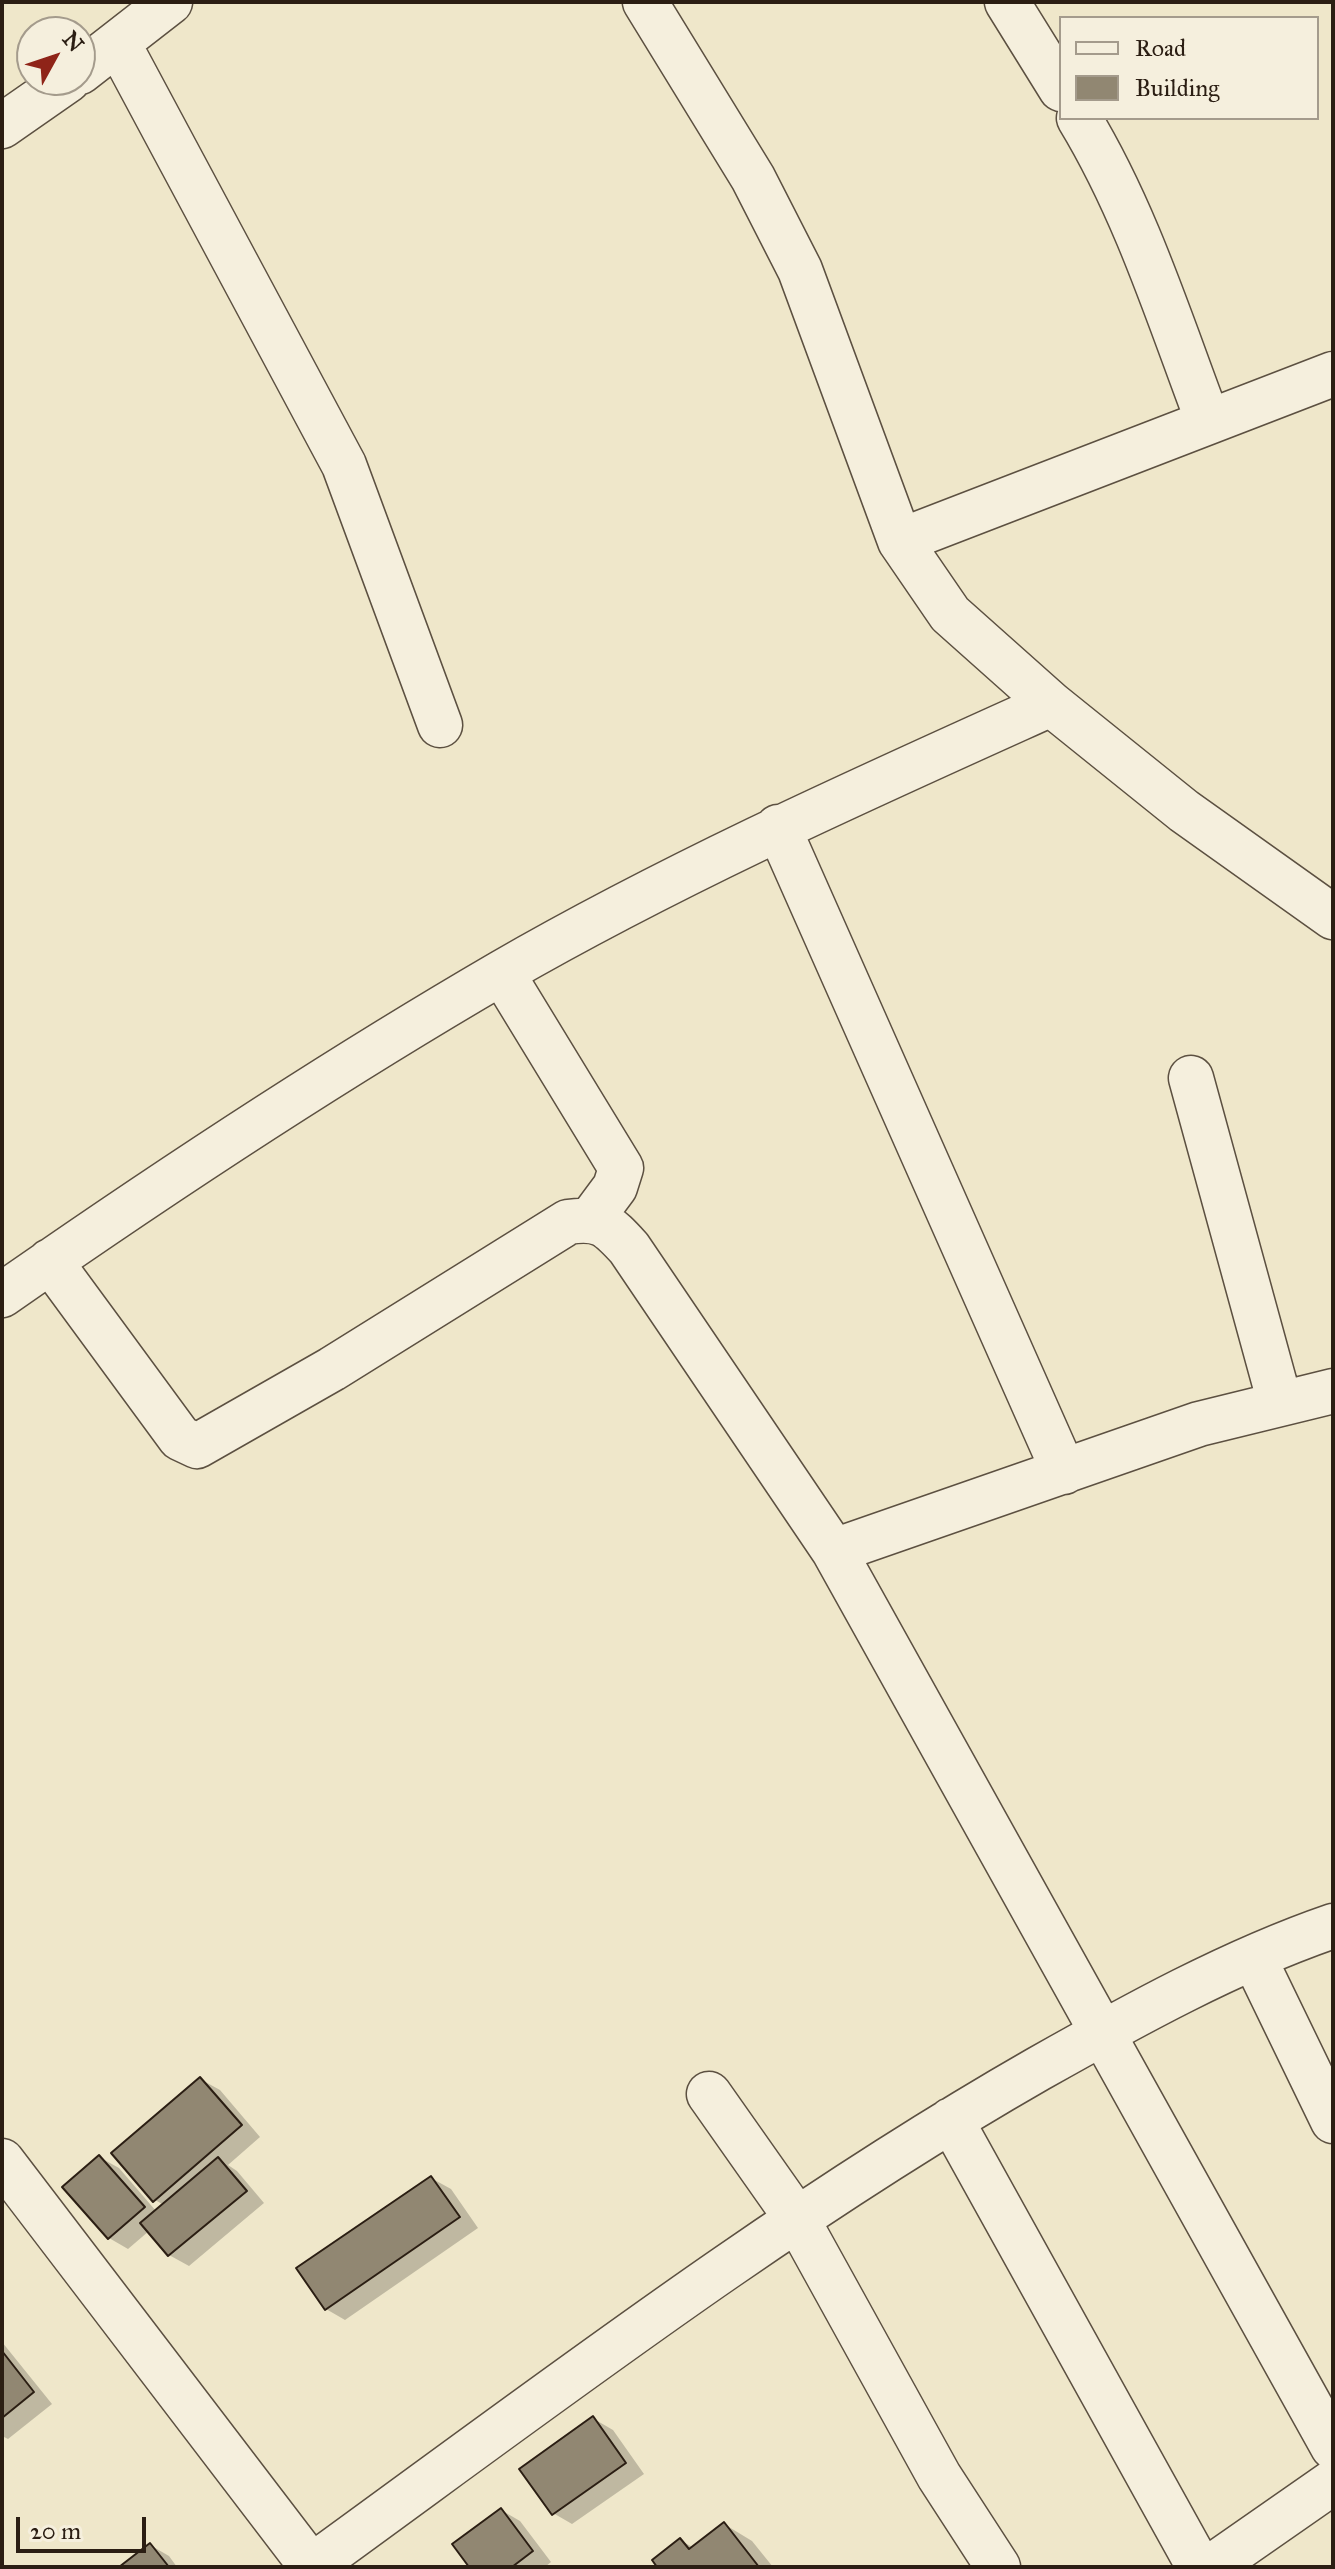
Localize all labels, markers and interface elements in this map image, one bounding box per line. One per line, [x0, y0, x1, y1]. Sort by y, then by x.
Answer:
north arrow [16, 16, 96, 96]
legend [1059, 16, 1319, 120]
text: N [57, 26, 90, 57]
text: Road [1135, 33, 1186, 63]
text: Building [1135, 73, 1220, 103]
scale bar [20, 2501, 150, 2551]
text: 20 m [30, 2516, 81, 2546]

